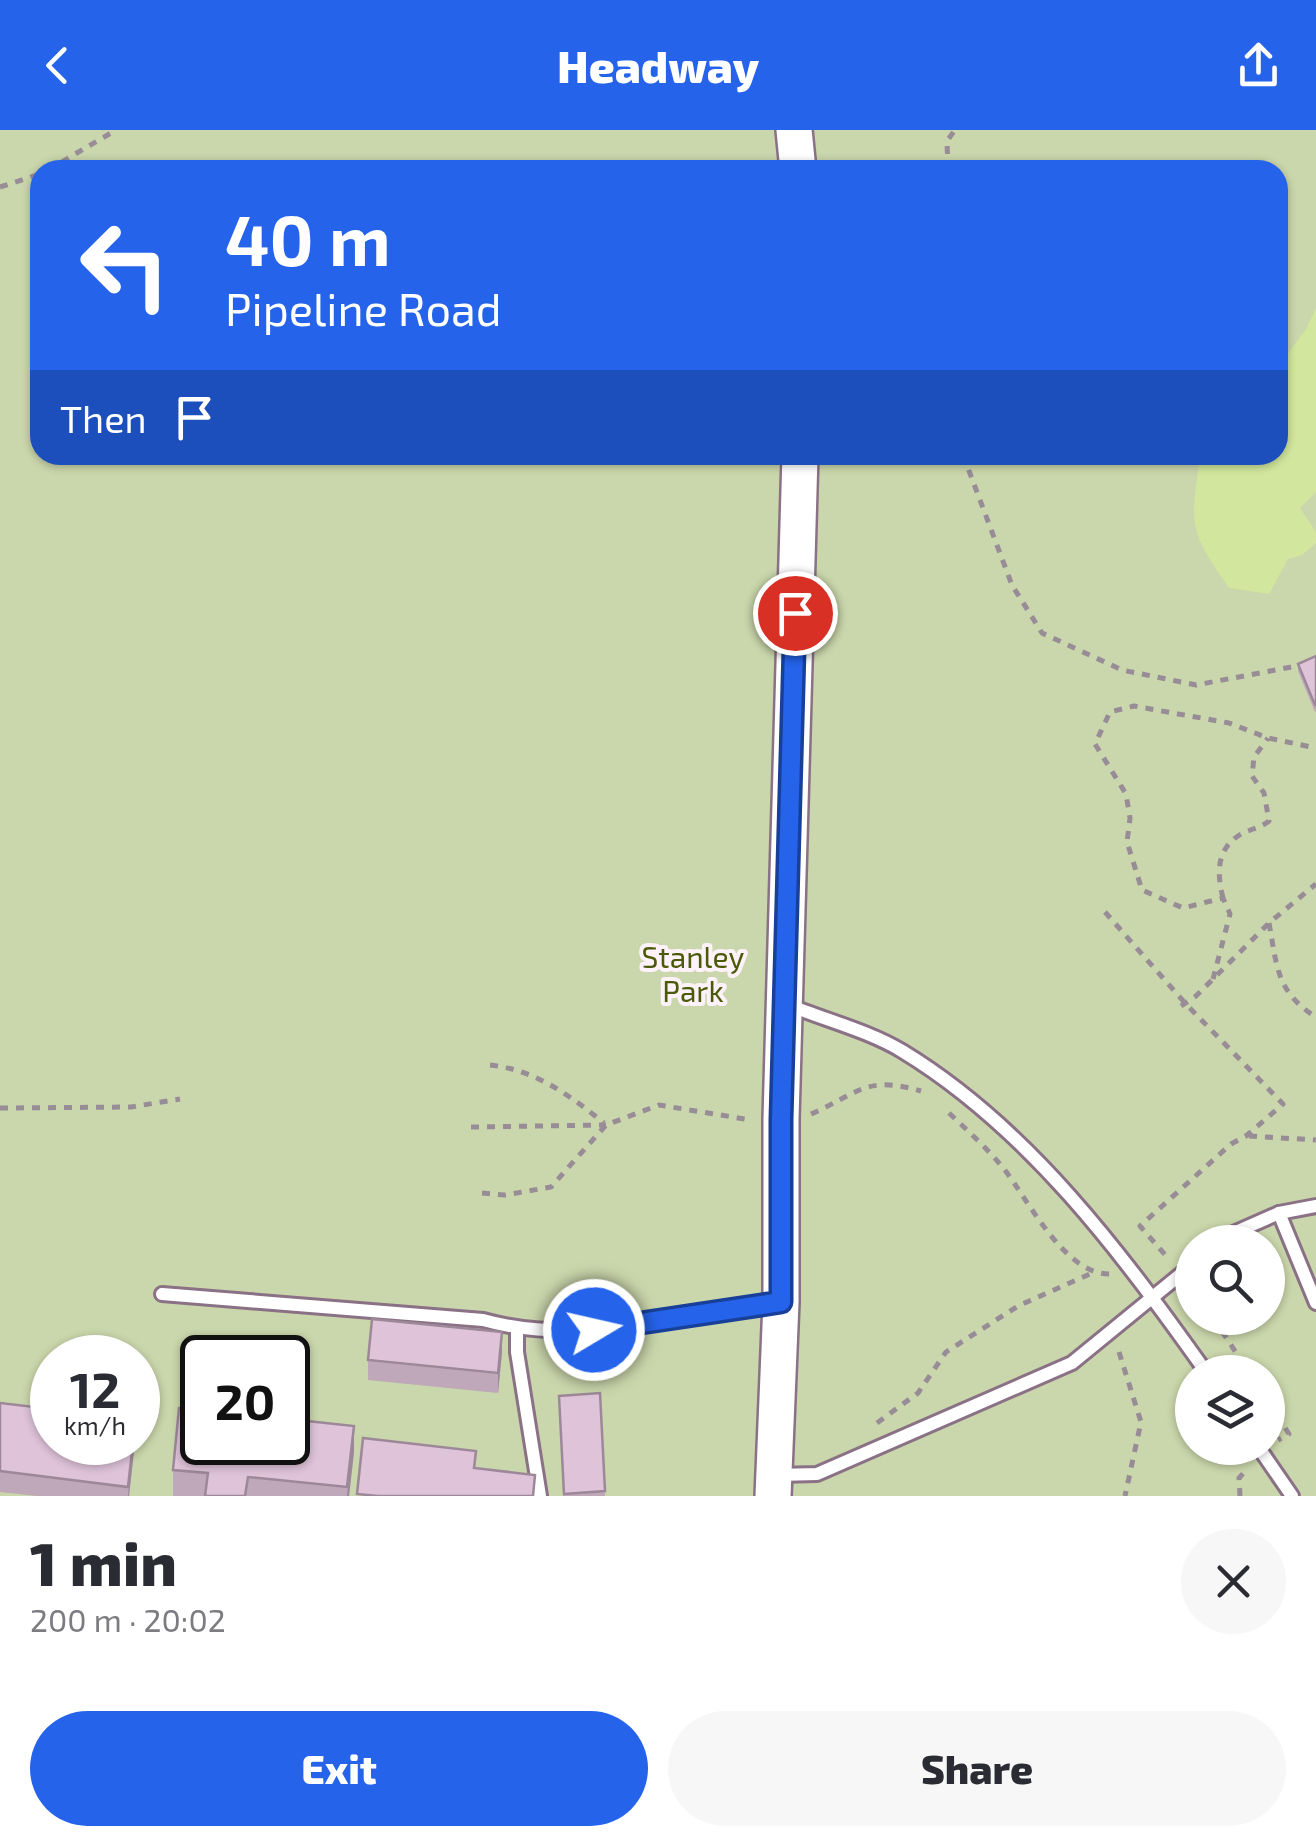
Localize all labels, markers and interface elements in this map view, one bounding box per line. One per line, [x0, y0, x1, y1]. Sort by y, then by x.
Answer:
icon: back [30, 38, 85, 93]
text: Headway [557, 38, 759, 92]
icon: share [1231, 38, 1286, 93]
text: 40 m [225, 196, 391, 280]
icon: left [60, 200, 190, 330]
text: Pipeline Road [225, 281, 501, 335]
icon: arrive [167, 390, 222, 445]
text: Then [60, 395, 147, 441]
pin [753, 571, 838, 656]
icon: arrive [768, 586, 823, 641]
park label: Stanley Park [642, 938, 745, 1008]
map controls [1175, 1225, 1285, 1465]
button: search [1175, 1225, 1285, 1335]
position arrow [542, 1278, 646, 1382]
speed limit sign: 20 [180, 1335, 310, 1465]
button: layers [1175, 1355, 1285, 1465]
text: 12 [70, 1358, 120, 1418]
text: km/h [64, 1410, 126, 1440]
text: 1 min [30, 1526, 177, 1598]
button: close [1181, 1529, 1286, 1634]
text: 200 m · 20:02 [30, 1600, 226, 1638]
button: Exit [30, 1711, 648, 1826]
button: Share [668, 1711, 1286, 1826]

